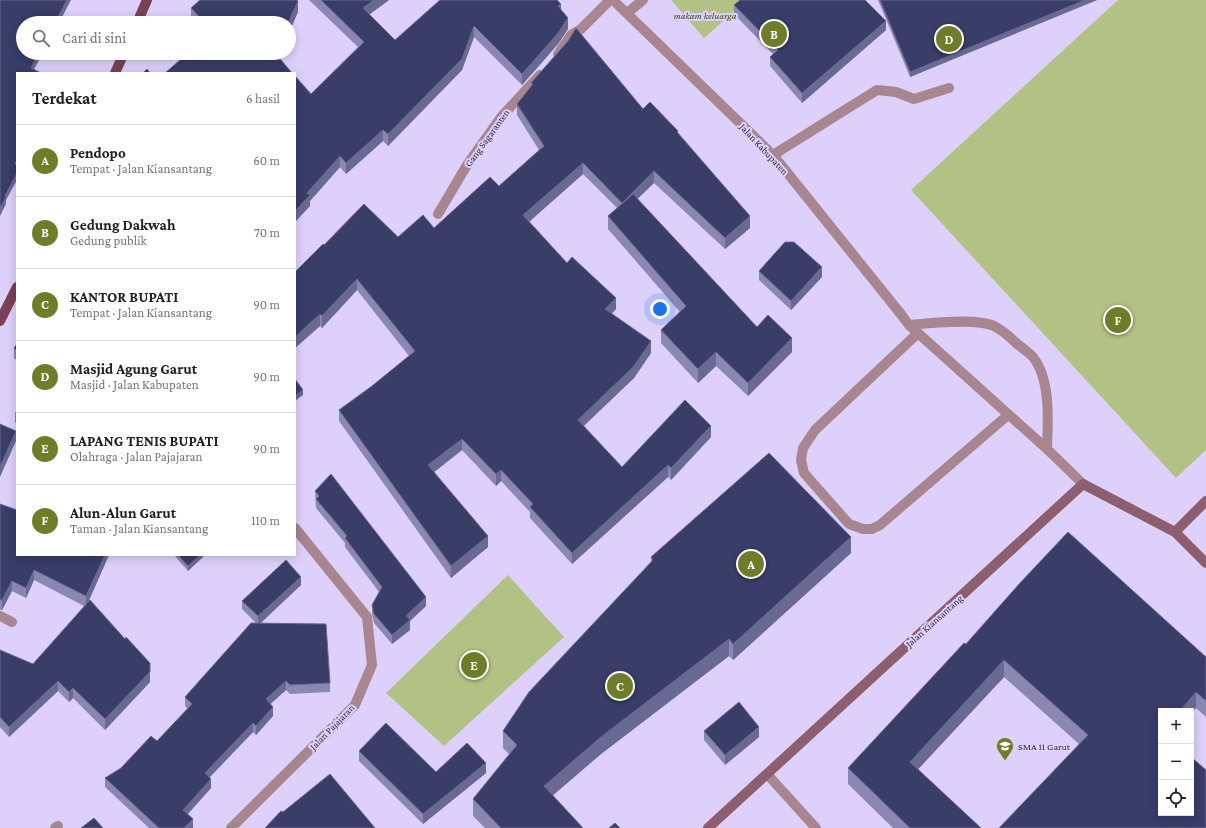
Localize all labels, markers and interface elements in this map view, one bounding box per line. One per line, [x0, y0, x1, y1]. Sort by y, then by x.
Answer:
park label: makam keluarga [674, 10, 737, 21]
search box [16, 16, 296, 60]
pin: B [761, 19, 787, 49]
pin: D [936, 24, 962, 54]
icon: search [30, 27, 52, 49]
text: Cari di sini [62, 30, 126, 46]
text: Terdekat [32, 89, 97, 108]
text: 6 hasil [246, 91, 280, 106]
street label: Gang Sagaranten [463, 107, 512, 169]
street label: Jalan Kabupaten [737, 120, 791, 177]
text: Pendopo [70, 145, 126, 161]
text: A [41, 153, 49, 168]
text: 60 m [253, 153, 280, 168]
text: Tempat · Jalan Kiansantang [70, 161, 212, 176]
text: Gedung Dakwah [70, 217, 176, 233]
text: B [41, 225, 49, 240]
text: 70 m [254, 225, 280, 240]
text: Gedung publik [70, 233, 147, 248]
text: KANTOR BUPATI [70, 289, 178, 305]
text: C [41, 297, 49, 312]
text: 90 m [253, 297, 280, 312]
your location [650, 299, 670, 319]
text: Tempat · Jalan Kiansantang [70, 305, 212, 320]
pin: F [1105, 305, 1131, 335]
text: Masjid Agung Garut [70, 361, 197, 377]
text: D [41, 369, 49, 384]
text: 90 m [253, 369, 280, 384]
text: Masjid · Jalan Kabupaten [70, 377, 199, 392]
text: LAPANG TENIS BUPATI [70, 433, 218, 449]
text: E [41, 441, 49, 456]
text: 90 m [253, 441, 280, 456]
text: Olahraga · Jalan Pajajaran [70, 449, 203, 464]
text: Alun-Alun Garut [70, 505, 176, 521]
text: F [42, 513, 48, 528]
text: 110 m [251, 513, 280, 528]
text: Taman · Jalan Kiansantang [70, 521, 208, 536]
pin: A [738, 549, 764, 579]
street label: Jalan Kiansantang [903, 593, 965, 650]
pin: E [461, 650, 487, 680]
pin: C [607, 671, 633, 701]
street label: Jalan Pajajaran [307, 701, 358, 753]
map controls [1158, 708, 1194, 816]
button: + [1158, 708, 1194, 744]
school or university icon: SMA 11 Garut [995, 736, 1015, 761]
place label: SMA 11 Garut [1018, 741, 1071, 752]
button: − [1158, 744, 1194, 780]
button: locate [1158, 780, 1194, 816]

